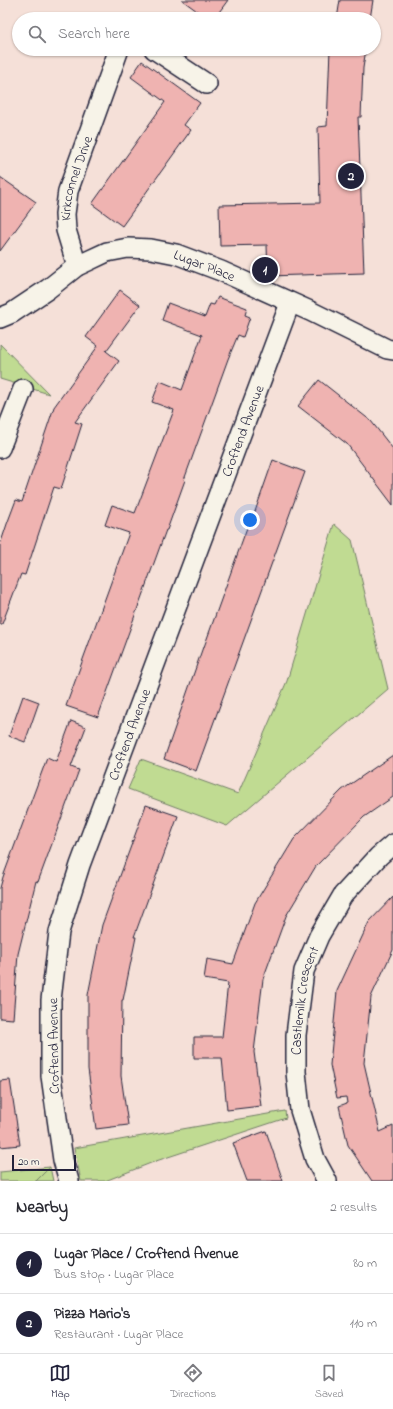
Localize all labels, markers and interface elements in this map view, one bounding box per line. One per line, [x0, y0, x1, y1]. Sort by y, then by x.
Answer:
search box [12, 12, 381, 56]
icon: search [26, 23, 48, 45]
text: Search here [58, 23, 130, 45]
street label: Kirkconnel Drive [56, 132, 99, 221]
pin: 2 [338, 161, 364, 191]
street label: Lugar Place [170, 245, 239, 288]
pin: 1 [252, 255, 278, 285]
street label: Croftend Avenue [217, 382, 271, 480]
your location [240, 510, 260, 530]
street label: Croftend Avenue [104, 685, 157, 784]
street label: Castlemilk Crescent [287, 943, 326, 1055]
street label: Croftend Avenue [43, 997, 66, 1094]
scale bar [12, 1153, 76, 1172]
text: 20 m [18, 1154, 40, 1170]
text: Nearby [16, 1195, 68, 1220]
text: 2 results [330, 1198, 377, 1217]
text: Lugar Place / Croftend Avenue [54, 1243, 239, 1265]
text: 1 [27, 1254, 31, 1273]
text: 80 m [353, 1254, 377, 1273]
text: Bus stop · Lugar Place [54, 1265, 174, 1284]
text: Pizza Mario's [54, 1303, 130, 1325]
text: 2 [26, 1314, 32, 1333]
text: 110 m [350, 1314, 377, 1333]
text: Restaurant · Lugar Place [54, 1325, 183, 1344]
tab: Map [49, 1362, 71, 1402]
tab: Directions [170, 1362, 216, 1402]
tab: Saved [315, 1362, 344, 1402]

